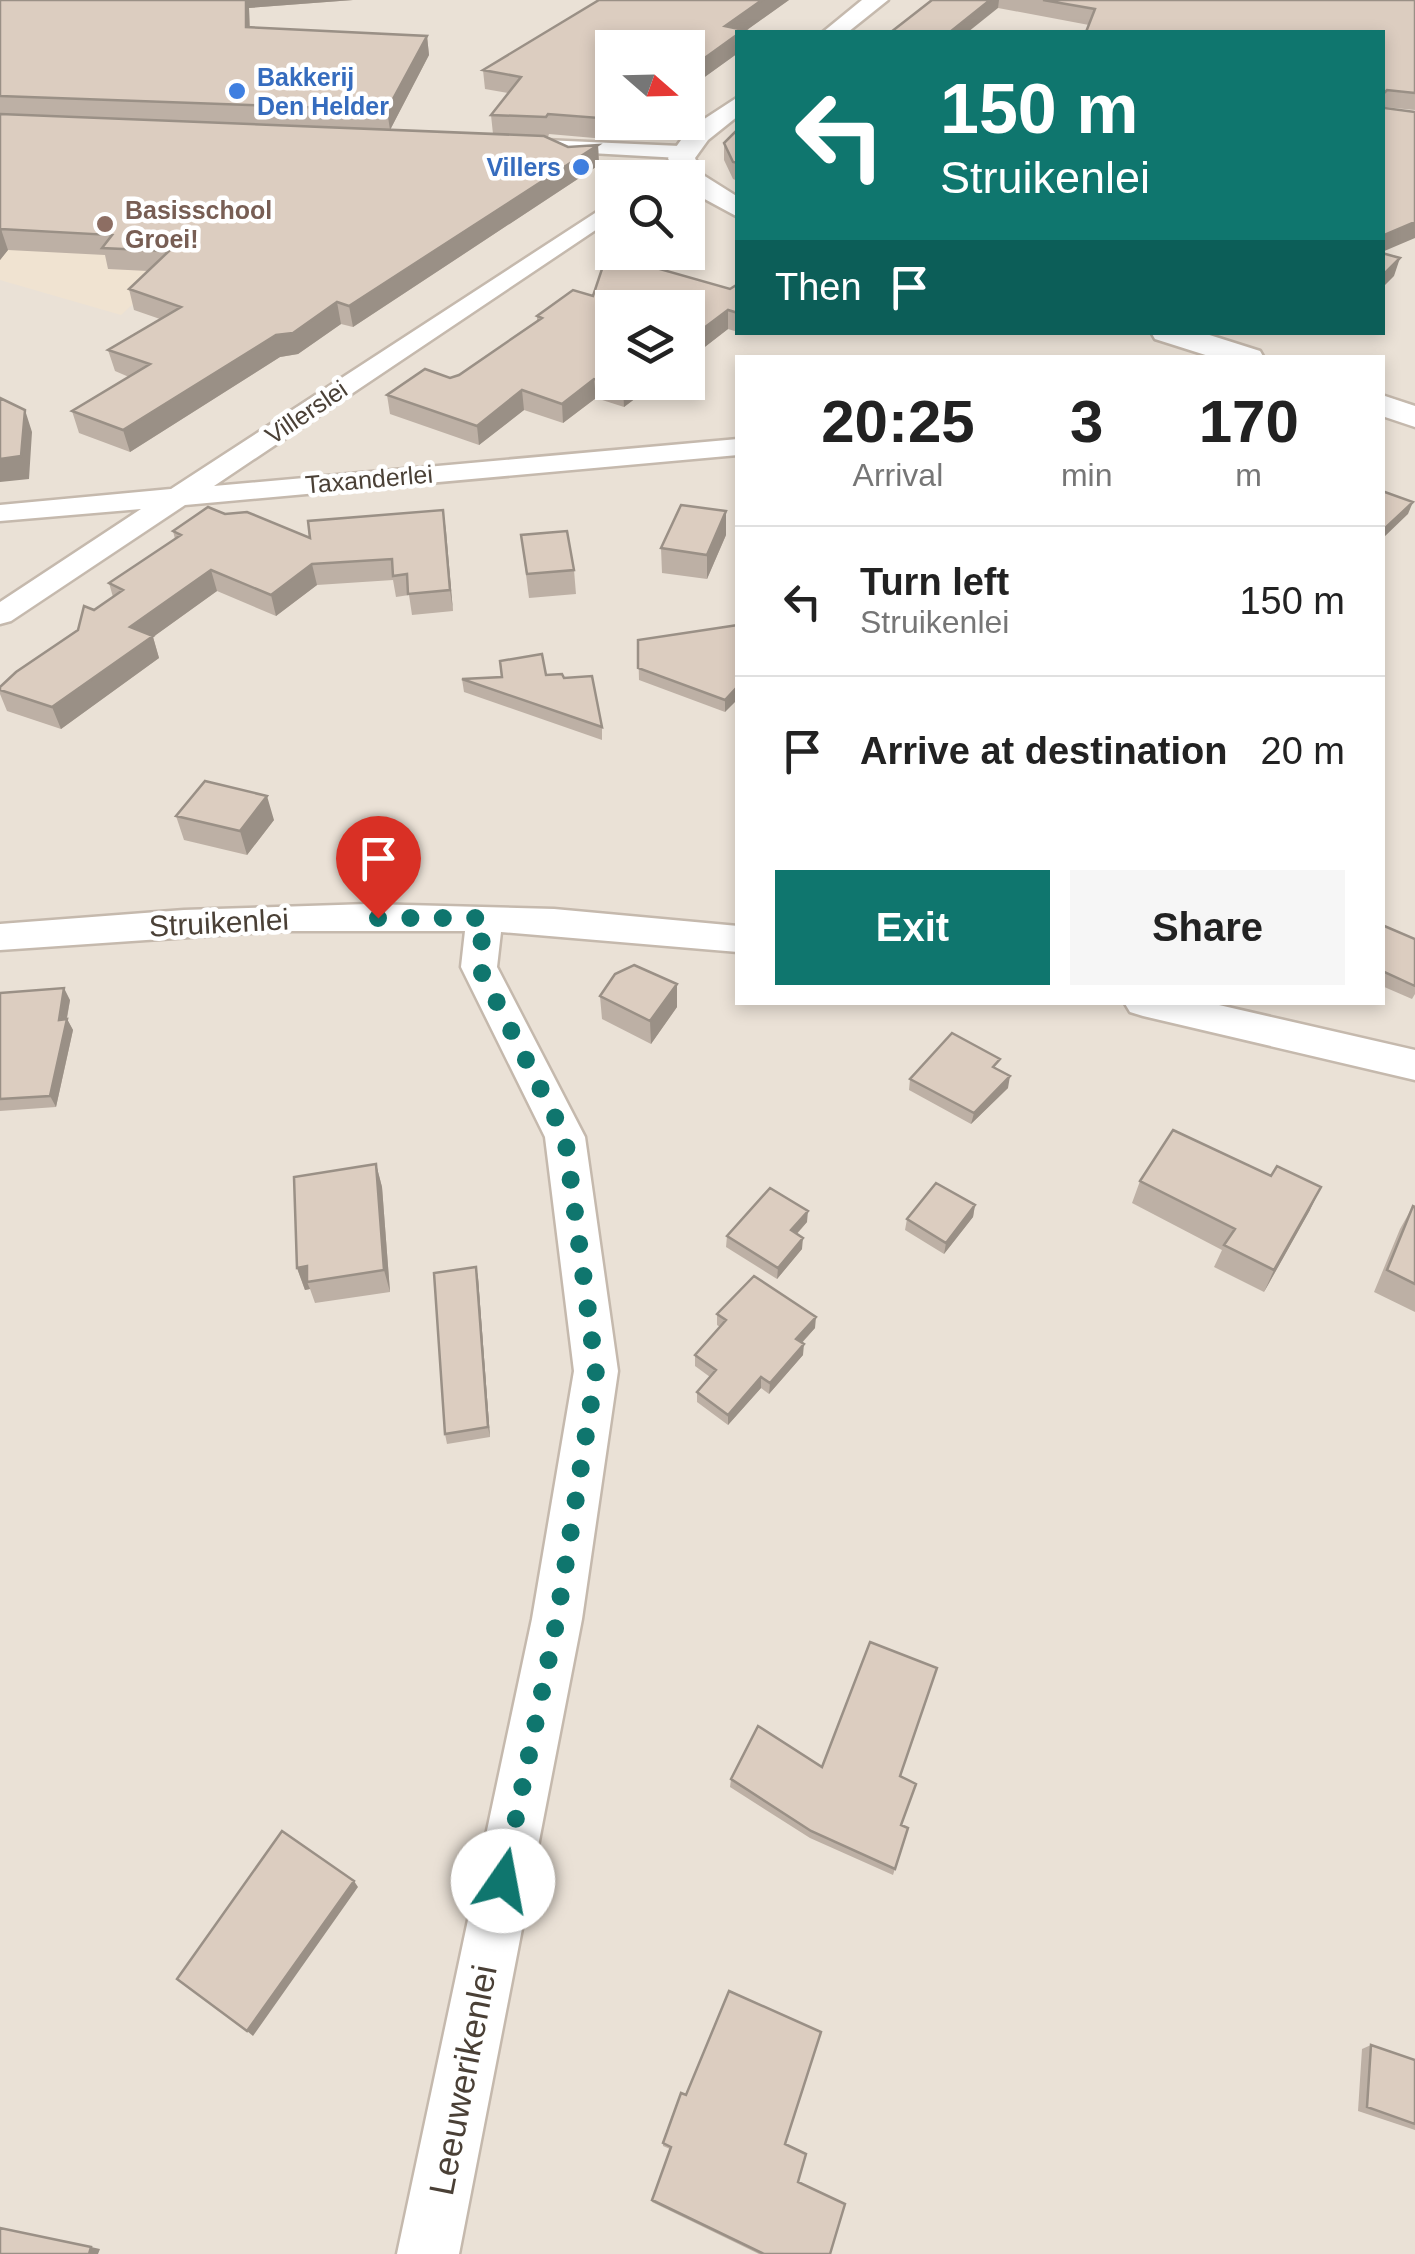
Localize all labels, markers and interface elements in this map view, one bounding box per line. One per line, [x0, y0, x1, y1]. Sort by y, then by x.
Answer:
north arrow [595, 30, 705, 140]
map controls [595, 30, 705, 400]
place label: Bakkerij Den Helder [257, 63, 389, 120]
icon: left [775, 70, 905, 200]
text: 150 m [940, 70, 1138, 148]
marker: Bakkerij Den Helder [226, 80, 248, 102]
text: Struikenlei [940, 152, 1150, 203]
place label: Villers [486, 153, 561, 181]
marker: Villers [570, 156, 592, 178]
button: search [595, 160, 705, 270]
place label: Basisschool Groei! [125, 196, 272, 253]
marker: Basisschool Groei! [94, 213, 116, 235]
icon: arrive [882, 260, 937, 315]
text: Then [775, 266, 862, 308]
button: layers [595, 290, 705, 400]
street label: Villerslei [260, 374, 352, 450]
text: 20:25 [821, 388, 975, 455]
text: 3 [1070, 388, 1103, 455]
text: 170 [1199, 388, 1299, 455]
text: Arrival [853, 457, 943, 493]
text: min [1061, 457, 1112, 493]
text: m [1235, 457, 1262, 493]
street label: Taxanderlei [304, 459, 434, 499]
text: Turn left [860, 561, 1009, 603]
icon: left [775, 574, 830, 629]
text: 150 m [1239, 580, 1345, 622]
text: Struikenlei [860, 604, 1009, 640]
icon: arrive [775, 724, 830, 779]
text: Arrive at destination [860, 730, 1227, 772]
text: 20 m [1261, 730, 1345, 772]
pin [336, 816, 421, 919]
icon: arrive [351, 831, 406, 886]
button: Exit [775, 870, 1050, 985]
button: Share [1070, 870, 1345, 985]
street label: Struikenlei [148, 902, 290, 943]
position arrow [451, 1829, 555, 1933]
street label: Leeuwerikenlei [421, 1962, 504, 2198]

